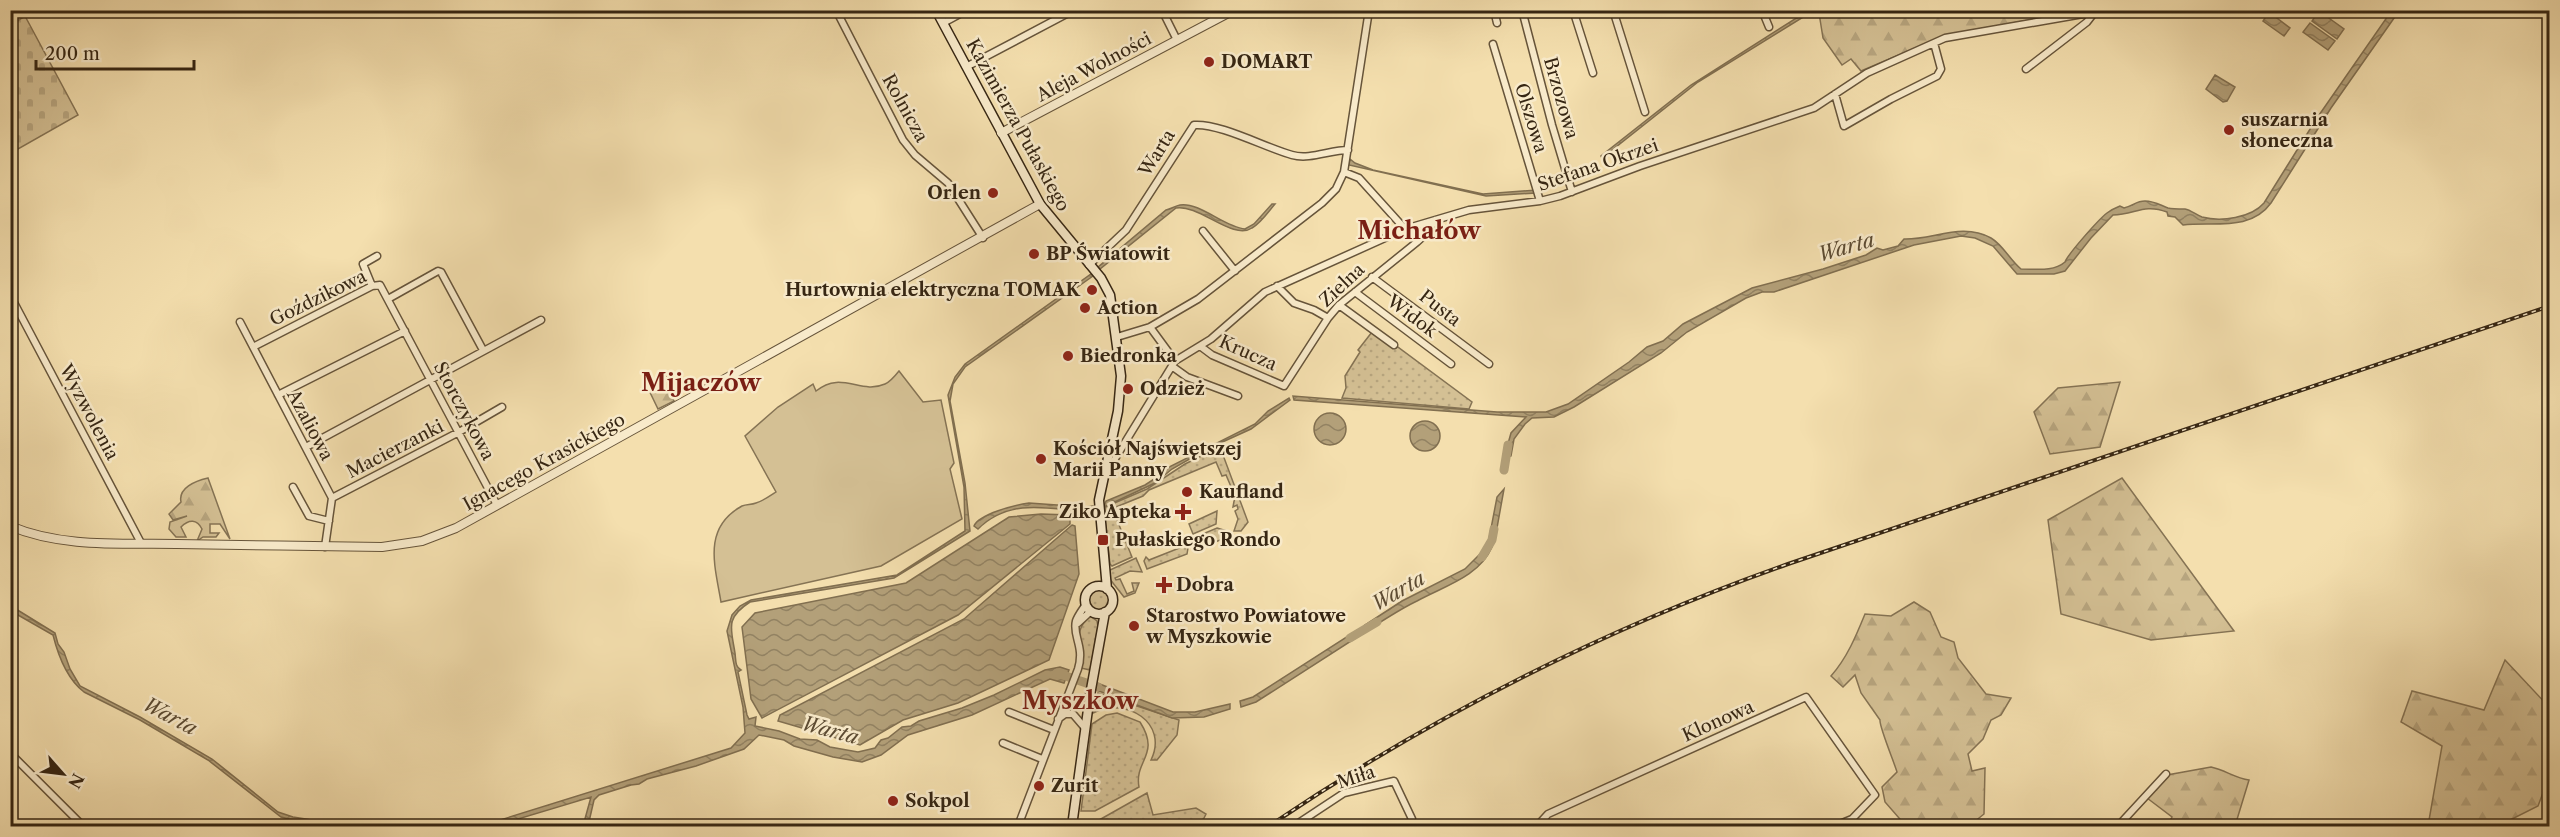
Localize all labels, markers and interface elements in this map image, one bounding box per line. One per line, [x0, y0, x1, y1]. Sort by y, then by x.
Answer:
street label: Aleja Wolności [1032, 27, 1156, 107]
scale bar [36, 33, 194, 71]
street label: Kazimierza Pułaskiego [961, 35, 1075, 215]
text: 200 m [45, 43, 100, 65]
place label: DOMART [1221, 51, 1313, 73]
marker: DOMART [1202, 55, 1216, 69]
street label: Brzozowa [1539, 55, 1583, 142]
street label: Rolnicza [877, 70, 933, 146]
street label: Olszowa [1510, 81, 1552, 156]
place label: suszarnia słoneczna [2241, 109, 2334, 152]
marker: suszarnia słoneczna [2222, 123, 2236, 137]
street label: Warta [1134, 125, 1180, 181]
street label: Stefana Okrzei [1535, 134, 1662, 196]
place label: Orlen [927, 182, 982, 204]
marker: Orlen [986, 186, 1000, 200]
district label: Michałów [1357, 216, 1482, 245]
water label: Warta [1815, 227, 1877, 267]
place label: BP Światowit [1046, 242, 1171, 265]
marker: BP Światowit [1027, 247, 1041, 261]
street label: Zielna [1315, 258, 1370, 311]
street label: Goździkowa [266, 265, 370, 331]
place label: Hurtownia elektryczna TOMAK [785, 279, 1081, 301]
marker: Hurtownia elektryczna TOMAK [1085, 283, 1099, 297]
street label: Pusta [1415, 285, 1466, 331]
street label: Widok [1382, 289, 1443, 343]
place label: Action [1096, 297, 1159, 319]
marker: Action [1078, 301, 1092, 315]
street label: Krucza [1216, 331, 1281, 376]
place label: Biedronka [1080, 345, 1178, 367]
marker: Biedronka [1061, 349, 1075, 363]
street label: Storczykowa [429, 358, 499, 464]
street label: Wyzwolenia [54, 360, 124, 464]
district label: Mijaczów [641, 368, 762, 397]
place label: Odzież [1140, 378, 1205, 400]
marker: Odzież [1121, 382, 1135, 396]
street label: Azaliowa [282, 385, 338, 465]
street label: Ignacego Krasickiego [459, 408, 629, 516]
street label: Macierzanki [343, 415, 448, 483]
place label: Kościół Najświętszej Marii Panny [1053, 438, 1242, 481]
marker: Kościół Najświętszej Marii Panny [1034, 452, 1048, 466]
place label: Kaufland [1199, 481, 1284, 503]
marker: Kaufland [1180, 485, 1194, 499]
place label: Ziko Apteka [1059, 501, 1172, 523]
marker: Ziko Apteka [1176, 505, 1190, 519]
place label: Pułaskiego Rondo [1115, 529, 1281, 551]
marker: Pułaskiego Rondo [1096, 533, 1110, 547]
water label: Warta [1367, 566, 1429, 616]
place label: Dobra [1176, 574, 1234, 596]
marker: Dobra [1157, 578, 1171, 592]
place label: Starostwo Powiatowe w Myszkowie [1145, 605, 1346, 648]
marker: Starostwo Powiatowe w Myszkowie [1127, 619, 1141, 633]
district label: Myszków [1022, 686, 1140, 715]
water label: Warta [139, 692, 201, 740]
street label: Klonowa [1679, 695, 1758, 747]
water label: Warta [799, 711, 861, 749]
north arrow [33, 744, 93, 804]
street label: Miła [1334, 760, 1378, 793]
text: N [64, 770, 88, 792]
place label: Zurit [1051, 775, 1099, 797]
marker: Zurit [1032, 779, 1046, 793]
place label: Sokpol [905, 790, 970, 812]
marker: Sokpol [886, 794, 900, 808]

